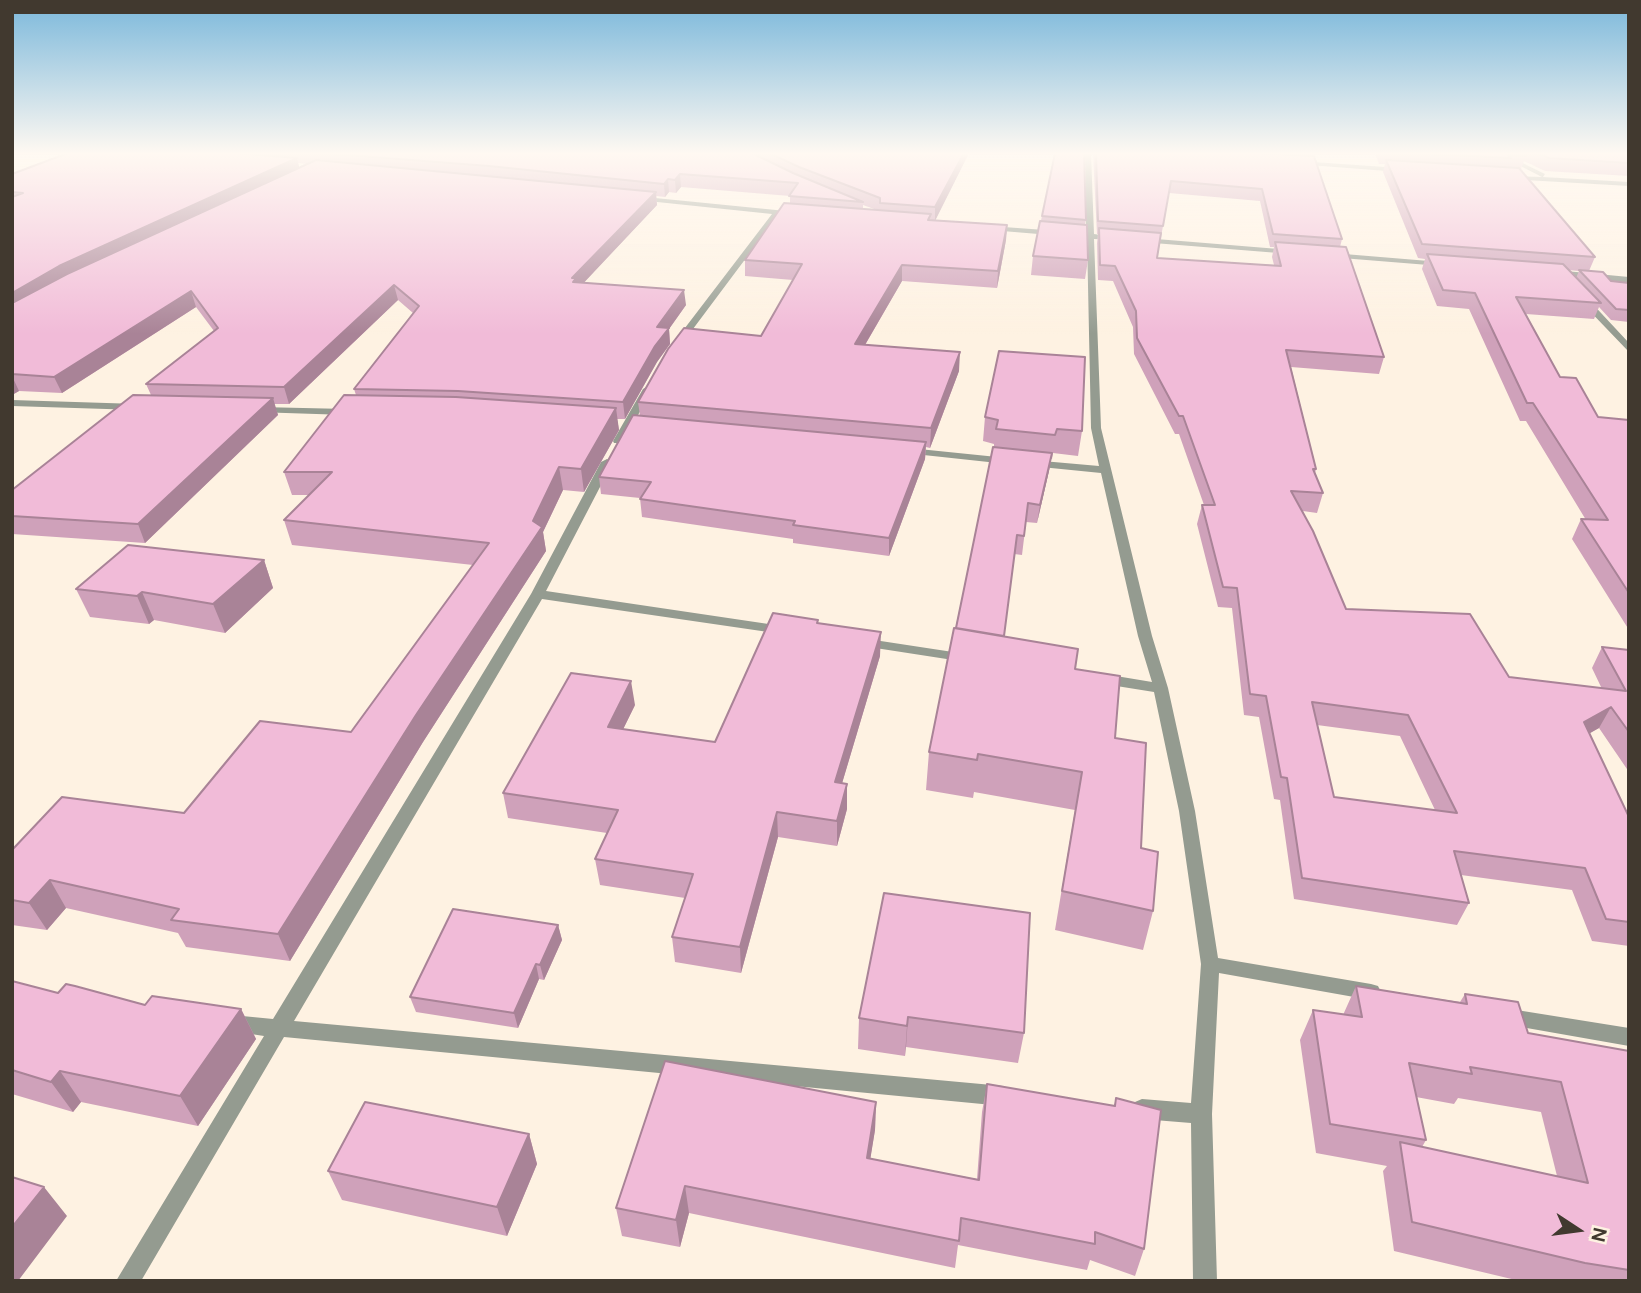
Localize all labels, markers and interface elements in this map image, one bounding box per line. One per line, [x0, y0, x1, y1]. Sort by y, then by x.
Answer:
north arrow [1543, 1195, 1613, 1265]
text: N [1585, 1225, 1613, 1244]

